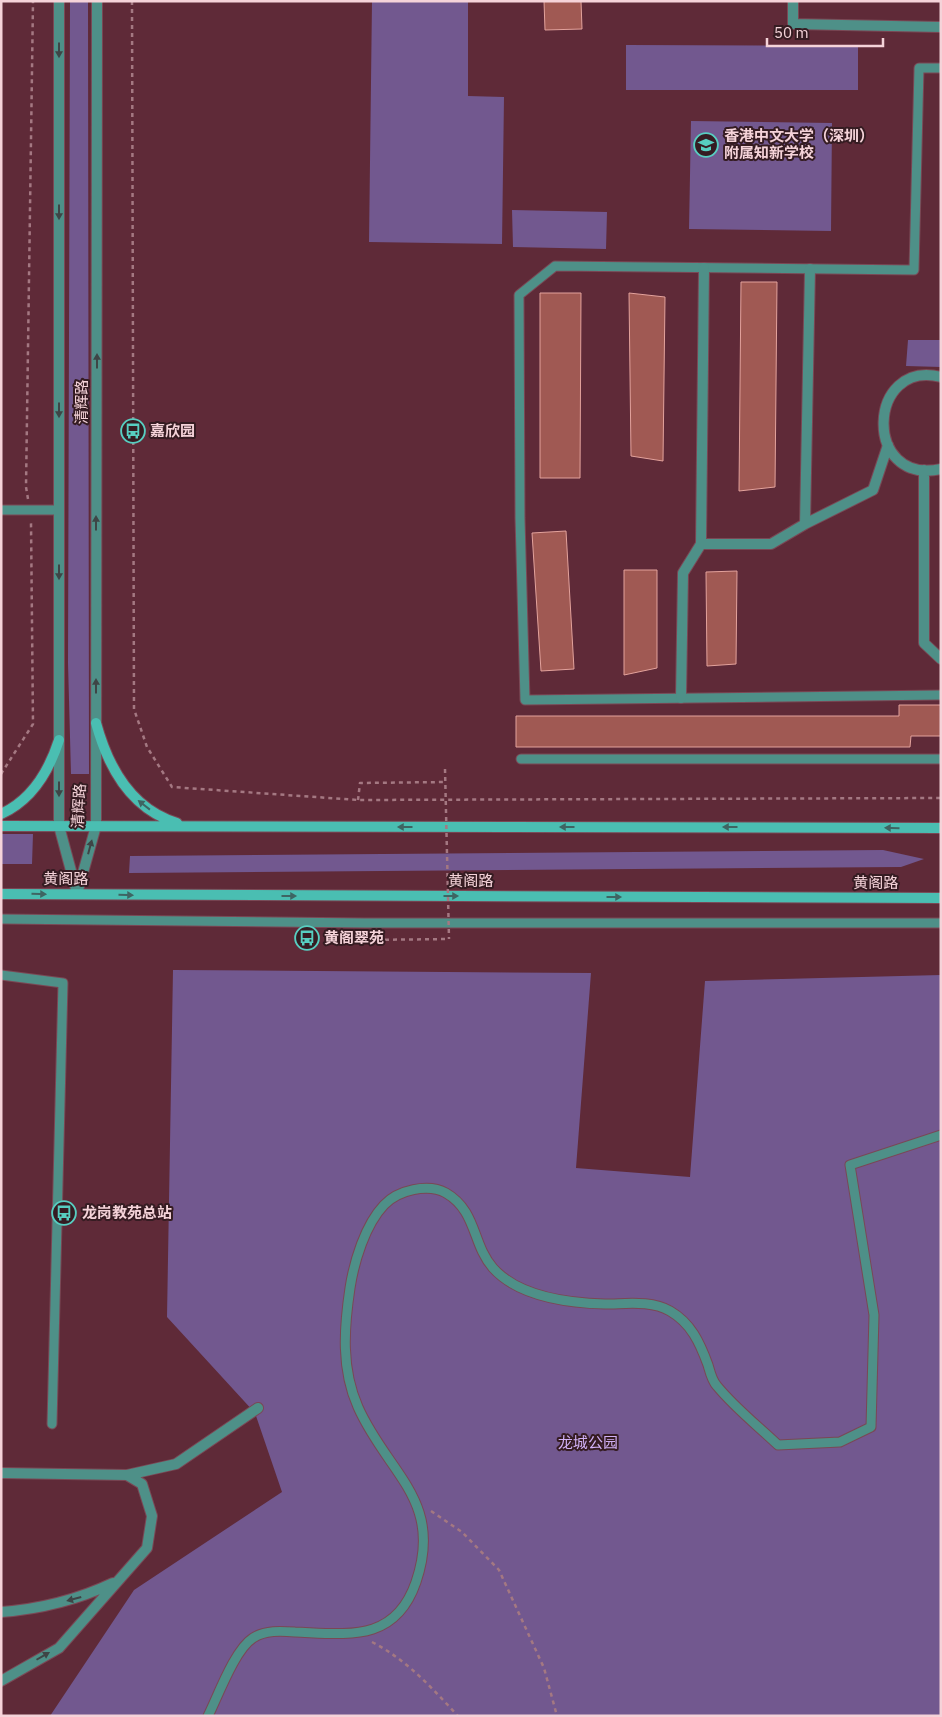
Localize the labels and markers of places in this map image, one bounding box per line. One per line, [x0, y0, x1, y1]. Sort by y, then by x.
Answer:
place label: 香港中文大学（深圳） 附属知新学校 [724, 126, 874, 162]
school or university icon: 香港中文大学（深圳） 附属知新学校 [693, 132, 719, 158]
bus stop icon: 嘉欣园 [120, 418, 146, 444]
place label: 嘉欣园 [150, 421, 195, 440]
bus stop icon: 黄阁翠苑 [294, 925, 320, 951]
place label: 黄阁翠苑 [324, 928, 384, 947]
bus stop icon: 龙岗教苑总站 [51, 1200, 77, 1226]
place label: 龙岗教苑总站 [82, 1203, 172, 1222]

